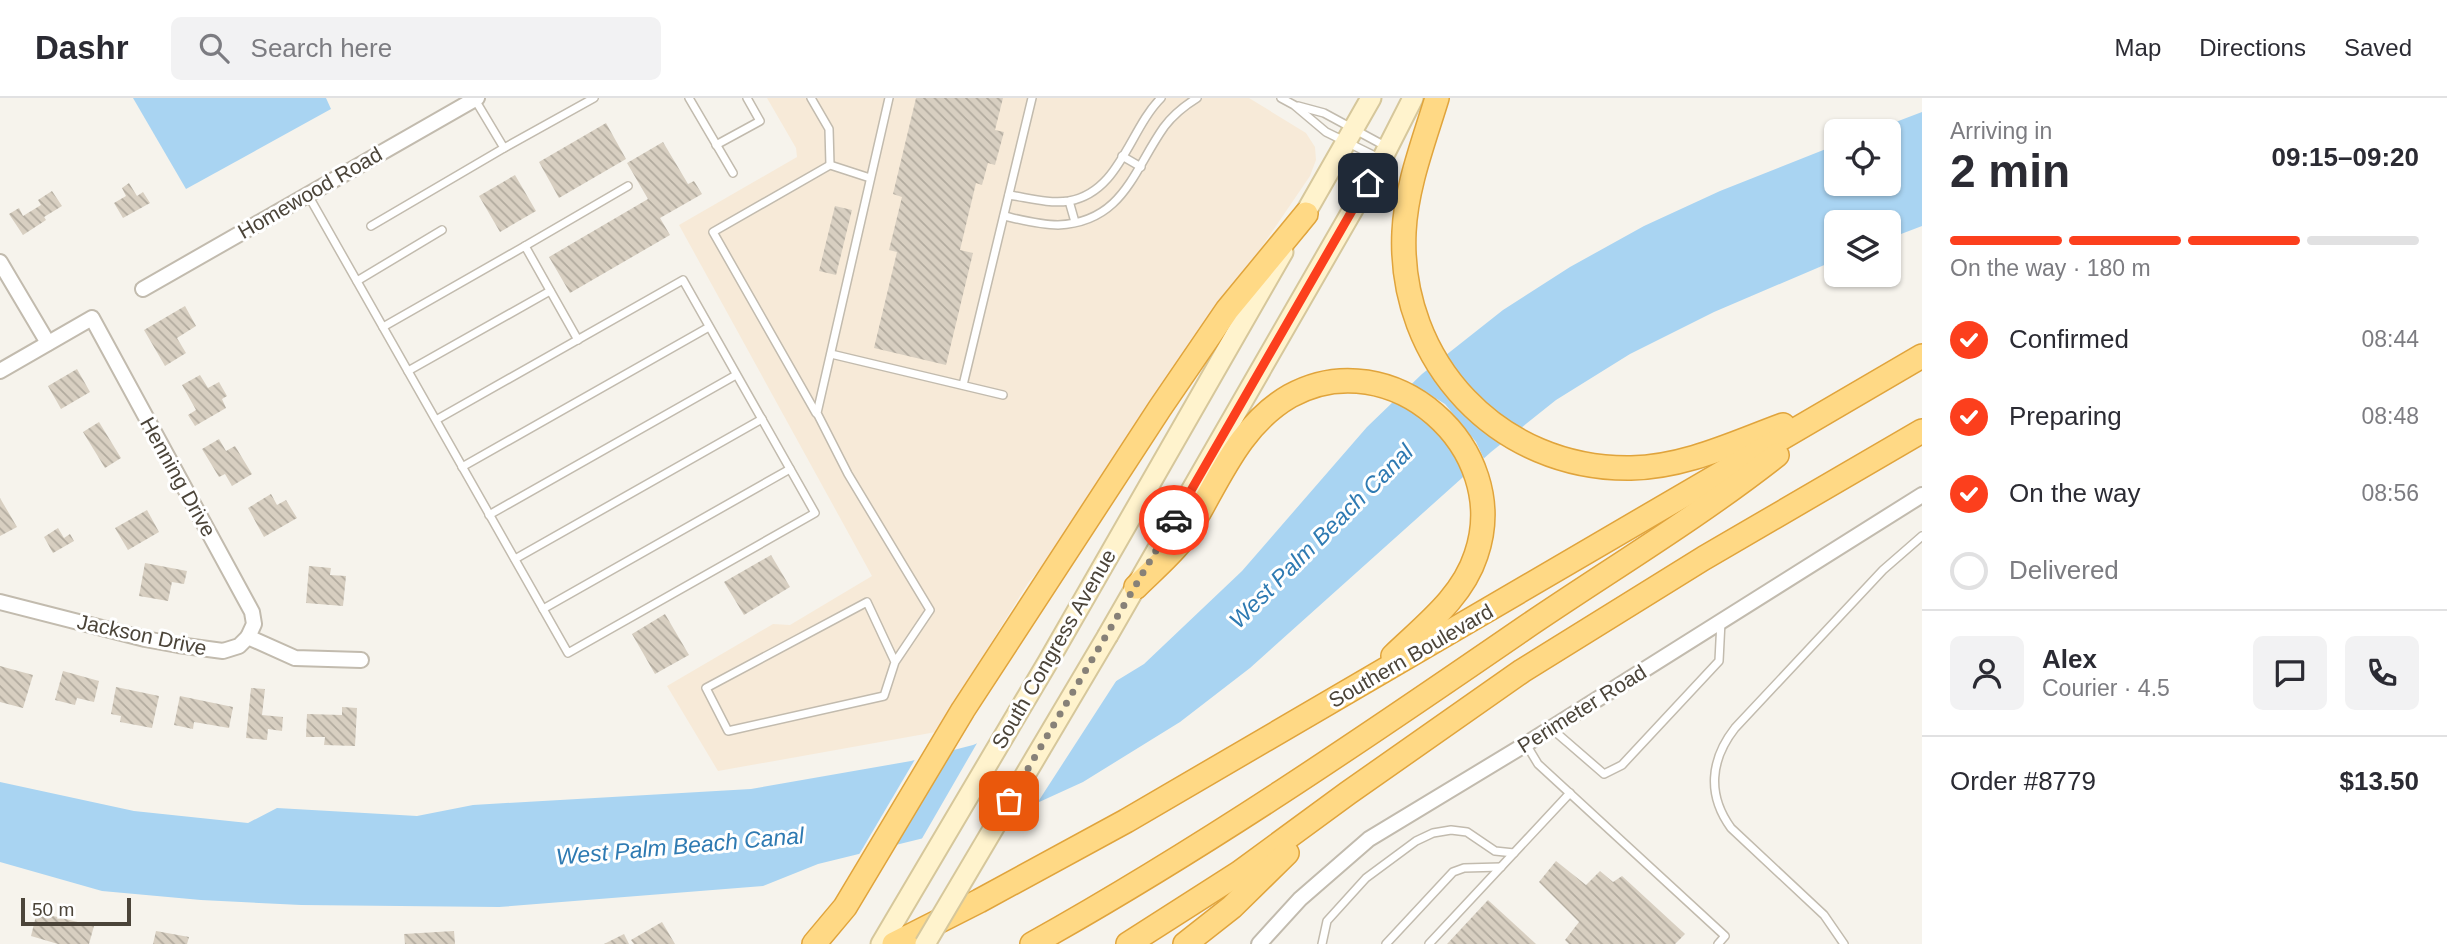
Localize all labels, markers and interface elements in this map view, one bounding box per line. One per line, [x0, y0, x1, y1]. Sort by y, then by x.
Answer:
search box [171, 17, 661, 80]
text: Dashr [35, 29, 129, 66]
icon: search [195, 29, 233, 67]
text: Search here [251, 33, 392, 63]
text: Map [2115, 34, 2161, 61]
text: Directions [2199, 34, 2306, 61]
text: Saved [2344, 34, 2412, 61]
text: Arriving in [1950, 118, 2052, 144]
map controls [1824, 119, 1901, 287]
button: locate [1824, 119, 1901, 196]
street label: Homewood Road [234, 142, 386, 243]
text: 09:15–09:20 [2272, 142, 2419, 172]
text: 2 min [1950, 145, 2070, 197]
pin [1338, 153, 1398, 213]
icon: home [1349, 164, 1387, 202]
button: layers [1824, 210, 1901, 287]
text: On the way · 180 m [1950, 255, 2151, 281]
icon: check [1950, 321, 1988, 359]
text: Confirmed [2009, 324, 2129, 354]
text: 08:44 [2361, 326, 2419, 352]
icon: check [1950, 398, 1988, 436]
text: Preparing [2009, 401, 2122, 431]
text: 08:48 [2361, 403, 2419, 429]
street label: Henning Drive [136, 413, 221, 541]
water label: West Palm Beach Canal [1224, 438, 1419, 633]
icon: check [1950, 475, 1988, 513]
text: On the way [2009, 478, 2141, 508]
text: 08:56 [2361, 480, 2419, 506]
courier [1139, 485, 1209, 555]
icon: car [1155, 501, 1193, 539]
street label: South Congress Avenue [987, 545, 1120, 752]
text: Delivered [2009, 555, 2119, 585]
street label: Southern Boulevard [1325, 599, 1497, 712]
street label: Jackson Drive [75, 610, 209, 659]
button: person [1950, 636, 2024, 710]
button: chat [2253, 636, 2327, 710]
button: phone [2345, 636, 2419, 710]
text: Alex [2042, 644, 2097, 674]
street label: Perimeter Road [1513, 660, 1650, 757]
text: Courier · 4.5 [2042, 675, 2170, 701]
text: Order #8779 [1950, 766, 2096, 796]
text: $13.50 [2339, 766, 2419, 796]
pin [979, 771, 1039, 831]
icon: bag [990, 782, 1028, 820]
water label: West Palm Beach Canal [555, 822, 806, 870]
scale bar [21, 895, 131, 927]
text: 50 m [32, 899, 74, 920]

